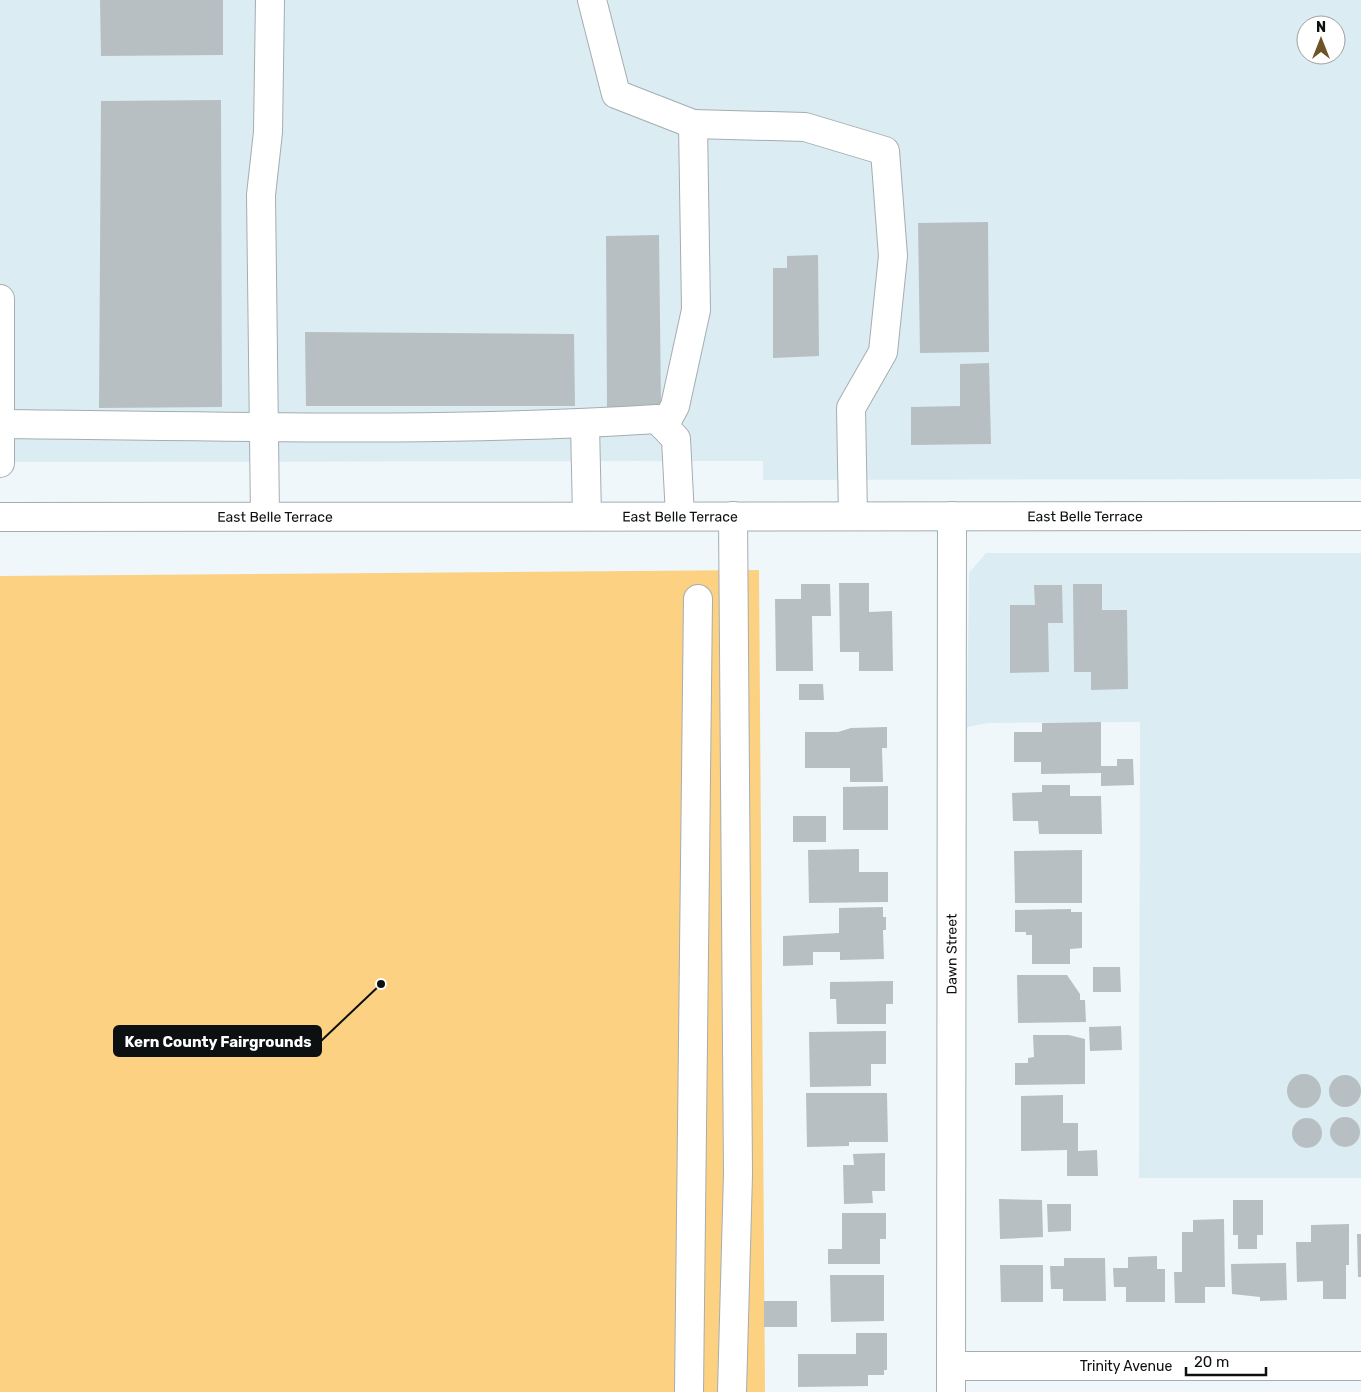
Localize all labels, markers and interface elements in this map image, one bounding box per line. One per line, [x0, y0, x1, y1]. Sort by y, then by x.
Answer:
north arrow [1296, 15, 1346, 65]
text: N [1316, 19, 1326, 36]
street label: East Belle Terrace [217, 508, 333, 525]
street label: East Belle Terrace [622, 508, 738, 525]
street label: East Belle Terrace [1027, 508, 1143, 525]
street label: Dawn Street [943, 913, 960, 995]
callout: Kern County Fairgrounds [114, 1026, 321, 1056]
text: Kern County Fairgrounds [125, 1033, 312, 1051]
scale bar [1186, 1344, 1266, 1376]
text: 20 m [1194, 1353, 1229, 1371]
street label: Trinity Avenue [1080, 1358, 1172, 1375]

